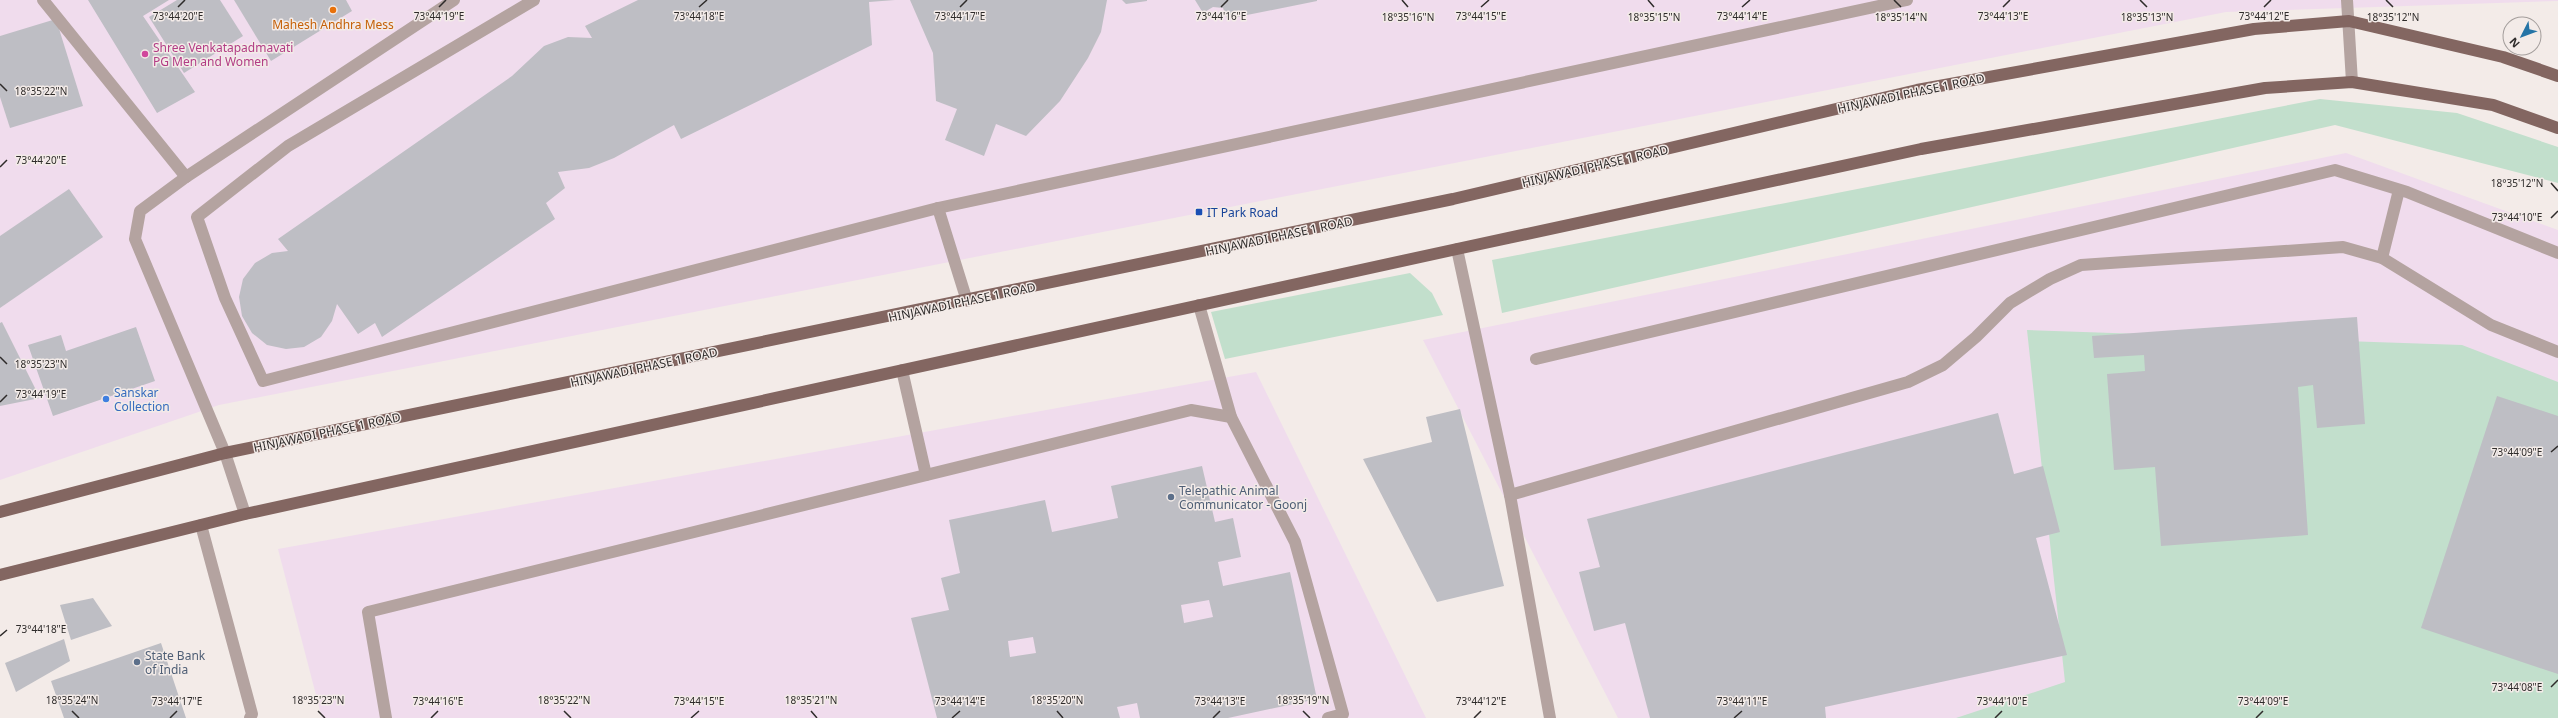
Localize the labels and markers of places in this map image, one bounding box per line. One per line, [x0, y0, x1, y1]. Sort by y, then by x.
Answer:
marker: Mahesh Andhra Mess [328, 5, 338, 15]
place label: Mahesh Andhra Mess [272, 16, 394, 33]
place label: Shree Venkatapadmavati PG Men and Women [153, 39, 293, 70]
marker: Shree Venkatapadmavati PG Men and Women [140, 49, 150, 59]
place label: IT Park Road [1207, 204, 1278, 221]
marker: IT Park Road [1194, 207, 1204, 217]
place label: Sanskar Collection [114, 384, 170, 415]
marker: Sanskar Collection [101, 394, 111, 404]
place label: Telepathic Animal Communicator - Goonj [1179, 482, 1307, 513]
marker: Telepathic Animal Communicator - Goonj [1166, 492, 1176, 502]
place label: State Bank of India [145, 647, 206, 678]
marker: State Bank of India [132, 657, 142, 667]

